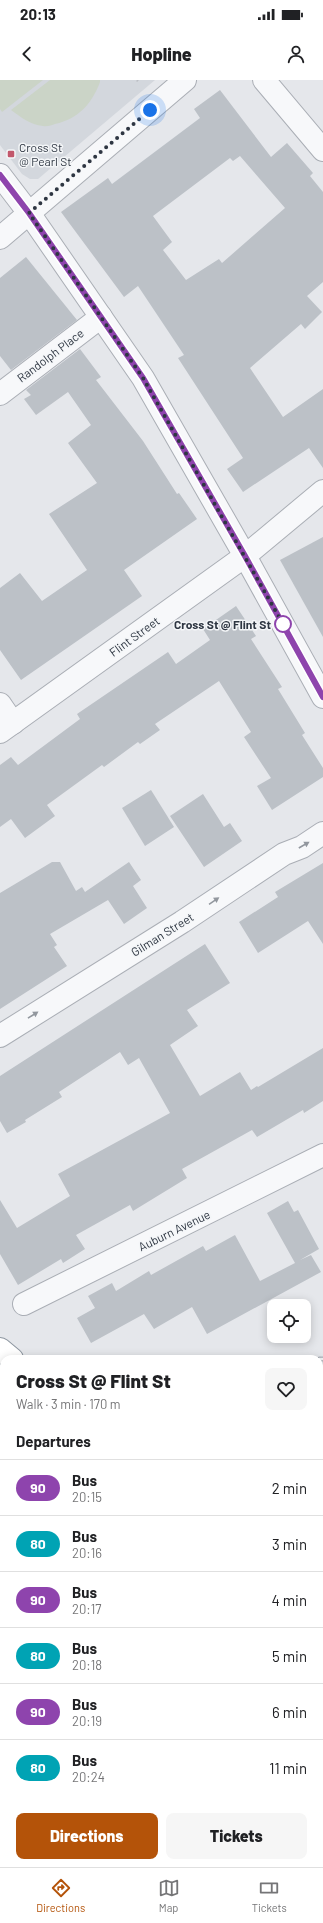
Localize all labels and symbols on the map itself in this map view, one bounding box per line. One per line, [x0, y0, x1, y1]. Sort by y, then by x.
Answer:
your location [140, 100, 160, 120]
place label: Cross St @ Pearl St [19, 140, 72, 168]
marker: Cross St @ Pearl St [6, 149, 16, 159]
street label: Randolph Place [14, 325, 86, 385]
street label: Flint Street [106, 613, 162, 659]
marker: Cross St @ Flint St [274, 615, 292, 633]
place label: Cross St @ Flint St [174, 617, 271, 631]
one-way arrow [298, 842, 310, 849]
one-way arrow [209, 897, 219, 905]
street label: Gilman Street [128, 909, 196, 959]
one-way arrow [28, 1011, 38, 1019]
street label: Auburn Avenue [136, 1207, 212, 1253]

